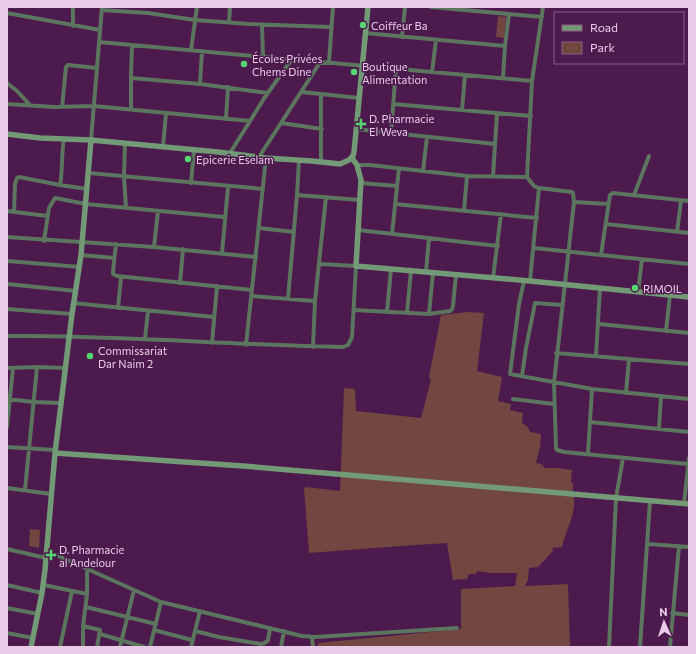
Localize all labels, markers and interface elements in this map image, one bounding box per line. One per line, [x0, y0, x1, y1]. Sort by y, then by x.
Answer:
legend [554, 12, 684, 64]
place label: Coiffeur Ba [371, 19, 427, 32]
marker: Coiffeur Ba [358, 20, 368, 30]
text: Road [590, 20, 618, 34]
text: Park [590, 40, 616, 54]
place label: Écoles Privées Chems Dine [252, 51, 322, 78]
marker: Écoles Privées Chems Dine [239, 59, 249, 69]
place label: Boutique Alimentation [362, 60, 427, 86]
marker: Boutique Alimentation [349, 67, 359, 77]
place label: D. Pharmacie El Weva [369, 112, 434, 138]
marker: D. Pharmacie El Weva [356, 119, 366, 129]
place label: Epicerie Eselam [196, 153, 274, 166]
marker: Epicerie Eselam [183, 154, 193, 164]
place label: RIMOIL [643, 282, 682, 295]
marker: RIMOIL [630, 283, 640, 293]
place label: Commissariat Dar Naim 2 [98, 344, 168, 370]
marker: Commissariat Dar Naim 2 [85, 351, 95, 361]
place label: D. Pharmacie al Andelour [59, 543, 124, 569]
marker: D. Pharmacie al Andelour [46, 550, 56, 560]
north arrow [644, 602, 684, 642]
text: N [659, 605, 668, 618]

